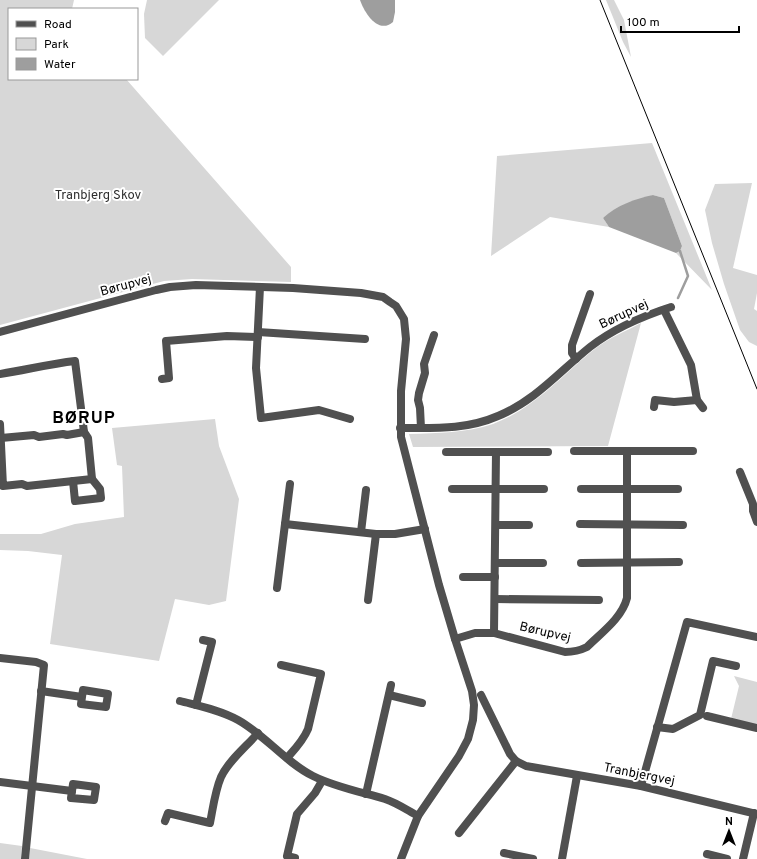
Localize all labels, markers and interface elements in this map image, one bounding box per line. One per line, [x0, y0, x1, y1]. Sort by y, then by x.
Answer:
legend [8, 8, 138, 80]
scale bar [621, 8, 739, 34]
text: 100 m [627, 15, 660, 31]
text: Road [44, 17, 72, 33]
text: Park [44, 37, 69, 53]
text: Water [44, 57, 76, 73]
park label: Tranbjerg Skov [55, 188, 142, 204]
street label: Børupvej [99, 271, 153, 301]
street label: Børupvej [597, 297, 651, 333]
district label: BØRUP [52, 408, 116, 430]
street label: Børupvej [518, 619, 572, 647]
street label: Tranbjergvej [602, 760, 676, 790]
north arrow [709, 811, 749, 851]
text: N [725, 815, 733, 829]

